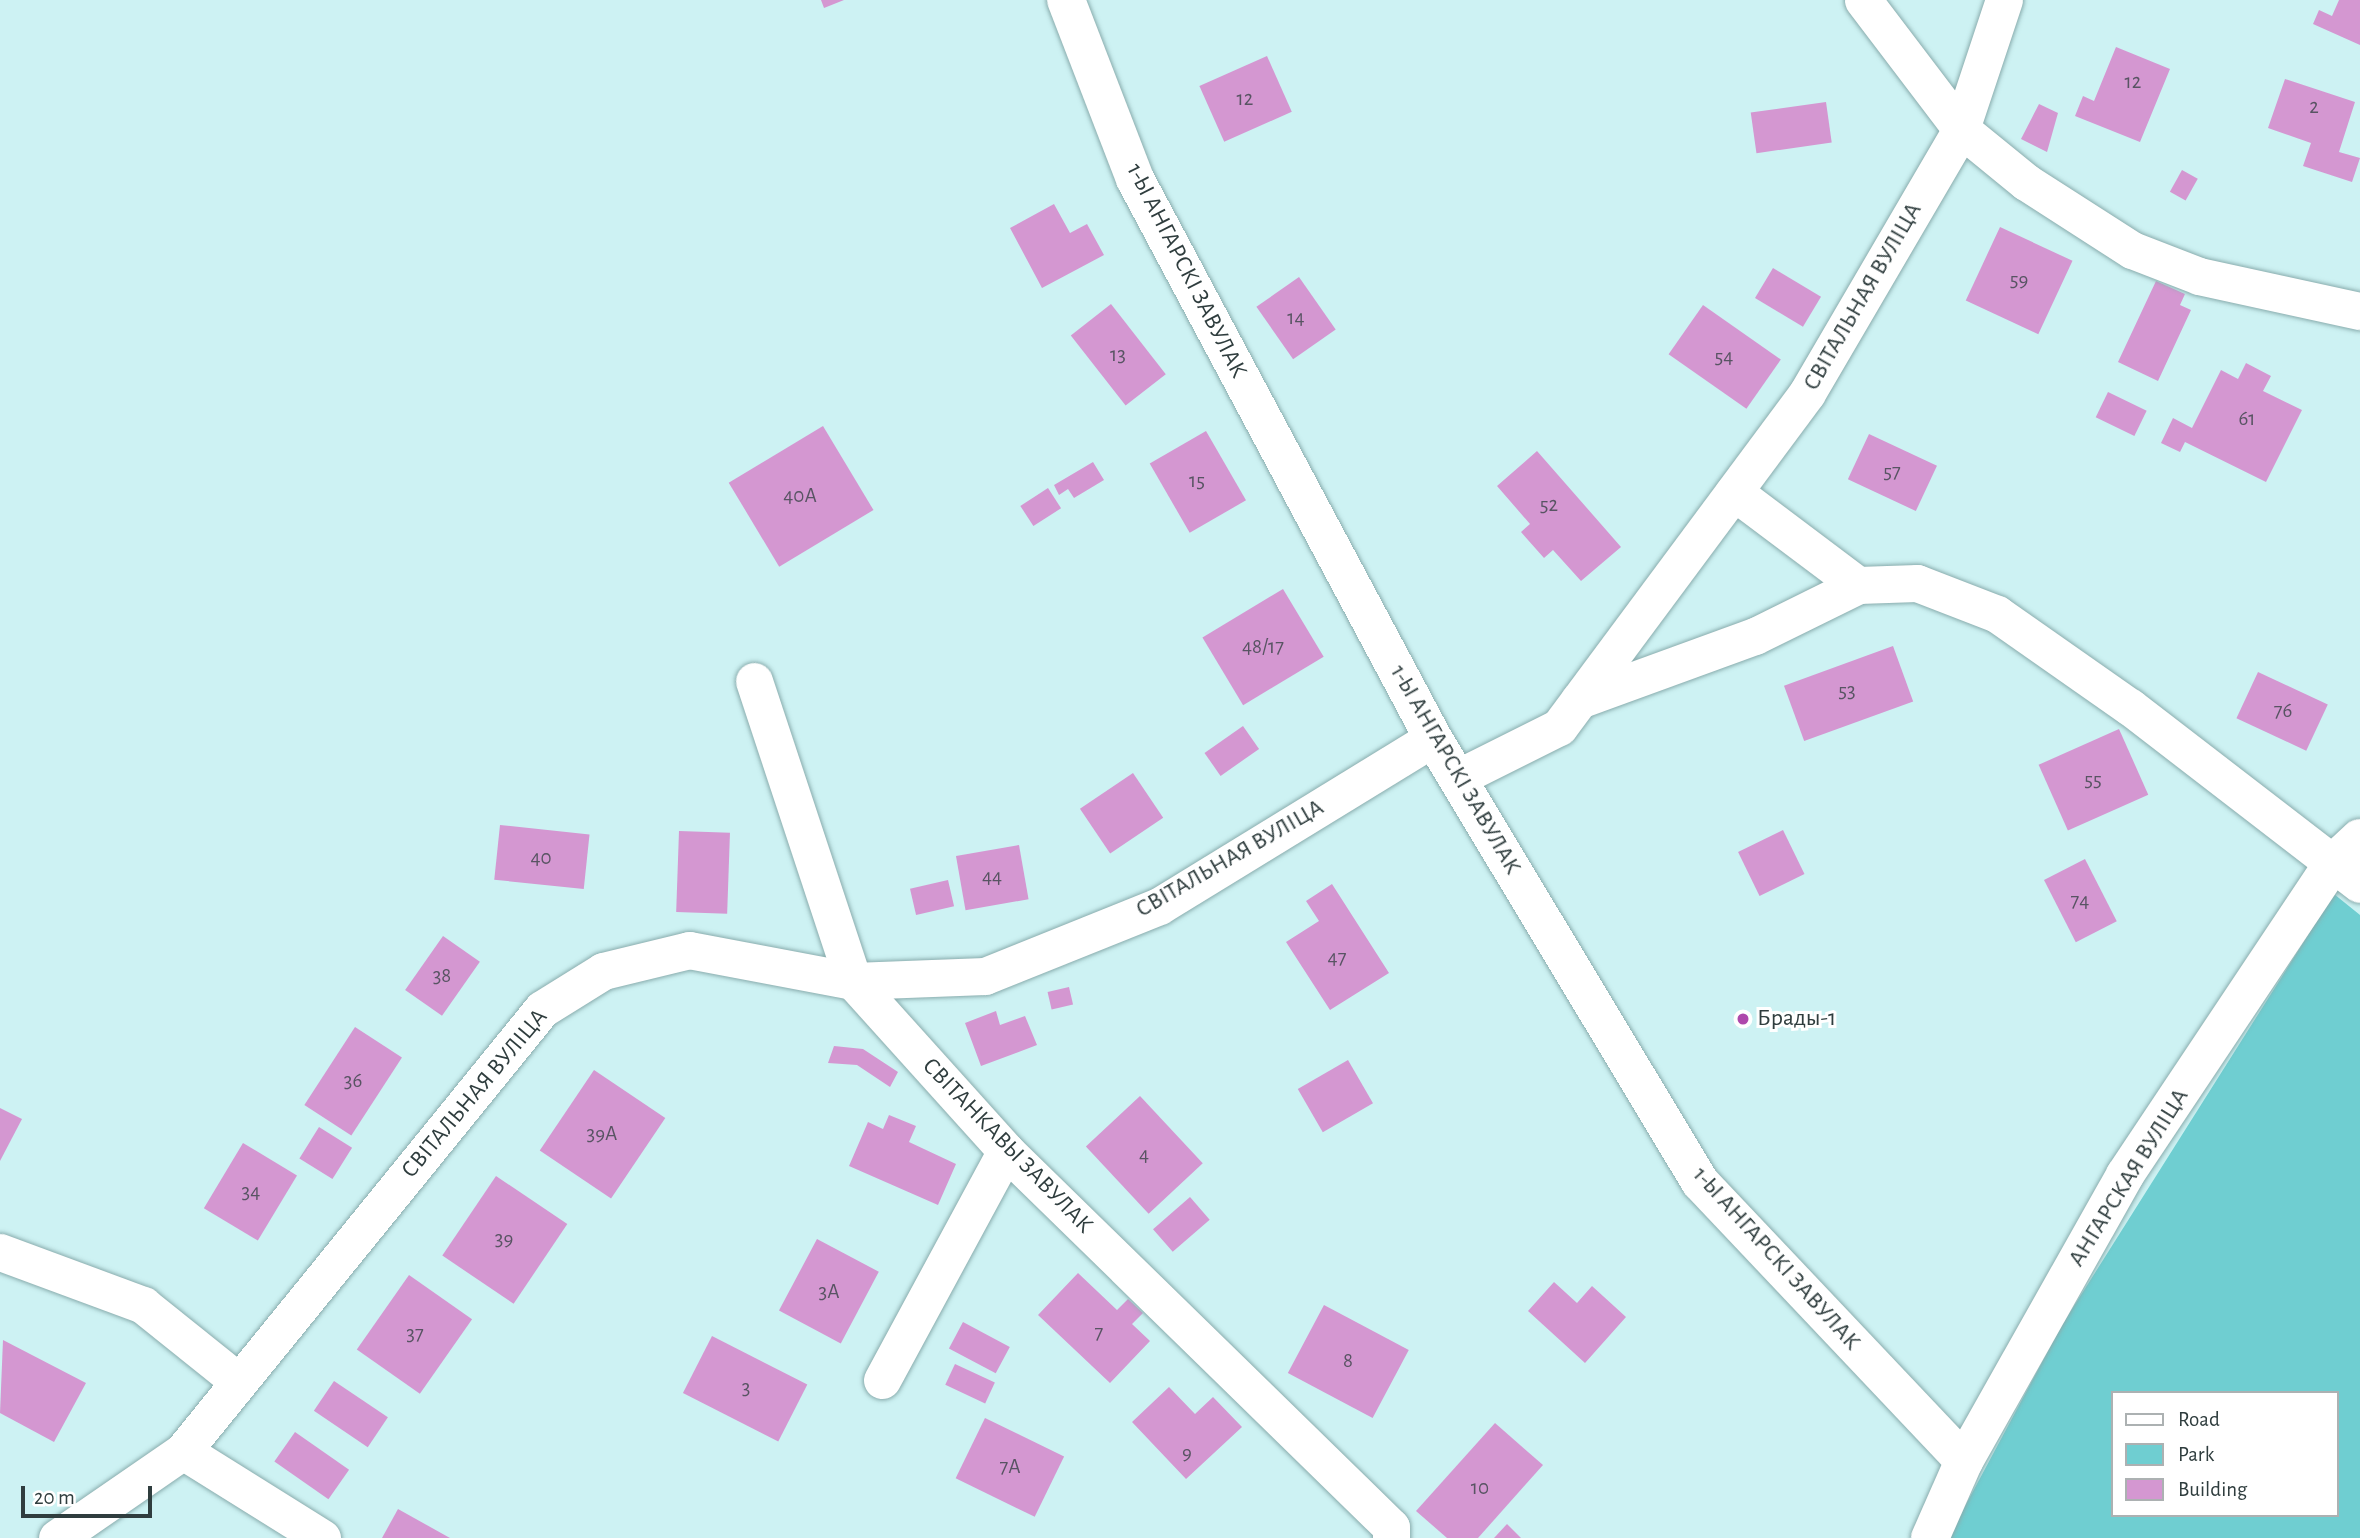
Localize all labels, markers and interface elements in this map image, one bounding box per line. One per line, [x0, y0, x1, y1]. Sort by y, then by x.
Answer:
house number: 12 [2125, 69, 2141, 95]
house number: 12 [1237, 86, 1253, 112]
house number: 2 [2309, 94, 2319, 120]
street label: 1-Ы АНГАРСКІ ЗАВУЛАК [1119, 159, 1253, 383]
street label: СВІТАЛЬНАЯ ВУЛІЦА [1798, 198, 1928, 396]
house number: 59 [2010, 267, 2028, 293]
house number: 14 [1287, 305, 1305, 331]
house number: 13 [1110, 342, 1126, 368]
house number: 54 [1715, 344, 1733, 370]
house number: 61 [2238, 406, 2256, 432]
house number: 57 [1883, 459, 1901, 485]
house number: 15 [1189, 468, 1205, 494]
house number: 40А [783, 483, 817, 509]
house number: 52 [1540, 492, 1558, 518]
house number: 48/17 [1242, 634, 1284, 660]
street label: 1-Ы АНГАРСКІ ЗАВУЛАК [1383, 660, 1527, 880]
house number: 53 [1838, 678, 1856, 704]
house number: 76 [2274, 698, 2292, 724]
house number: 55 [2084, 767, 2102, 793]
street label: СВІТАЛЬНАЯ ВУЛІЦА [1131, 794, 1329, 924]
house number: 40 [530, 845, 552, 871]
house number: 44 [982, 864, 1002, 890]
house number: 74 [2071, 888, 2089, 914]
house number: 47 [1328, 945, 1346, 971]
house number: 38 [433, 963, 451, 989]
street label: СВІТАЛЬНАЯ ВУЛІЦА [396, 1004, 554, 1184]
place label: Брады-1 [1757, 1005, 1836, 1033]
marker: Брады-1 [1735, 1011, 1751, 1027]
street label: СВІТАНКАВЫ ЗАВУЛАК [916, 1052, 1098, 1240]
house number: 36 [344, 1068, 362, 1094]
street label: АНГАРСКАЯ ВУЛІЦА [2063, 1084, 2195, 1272]
house number: 39А [587, 1121, 617, 1147]
house number: 4 [1139, 1142, 1149, 1168]
street label: 1-Ы АНГАРСКІ ЗАВУЛАК [1686, 1161, 1866, 1357]
house number: 34 [242, 1179, 260, 1205]
house number: 39 [495, 1226, 513, 1252]
house number: 3А [819, 1279, 839, 1305]
house number: 7 [1095, 1320, 1103, 1346]
house number: 37 [406, 1321, 424, 1347]
house number: 8 [1343, 1348, 1353, 1374]
house number: 3 [742, 1375, 750, 1401]
legend [2112, 1391, 2339, 1517]
text: Road [2178, 1409, 2220, 1430]
house number: 9 [1182, 1440, 1192, 1466]
text: Park [2178, 1444, 2214, 1465]
house number: 7А [999, 1454, 1021, 1480]
scale bar [24, 1472, 156, 1516]
house number: 10 [1471, 1475, 1489, 1501]
text: Building [2178, 1479, 2247, 1500]
text: 20 m [34, 1487, 75, 1508]

